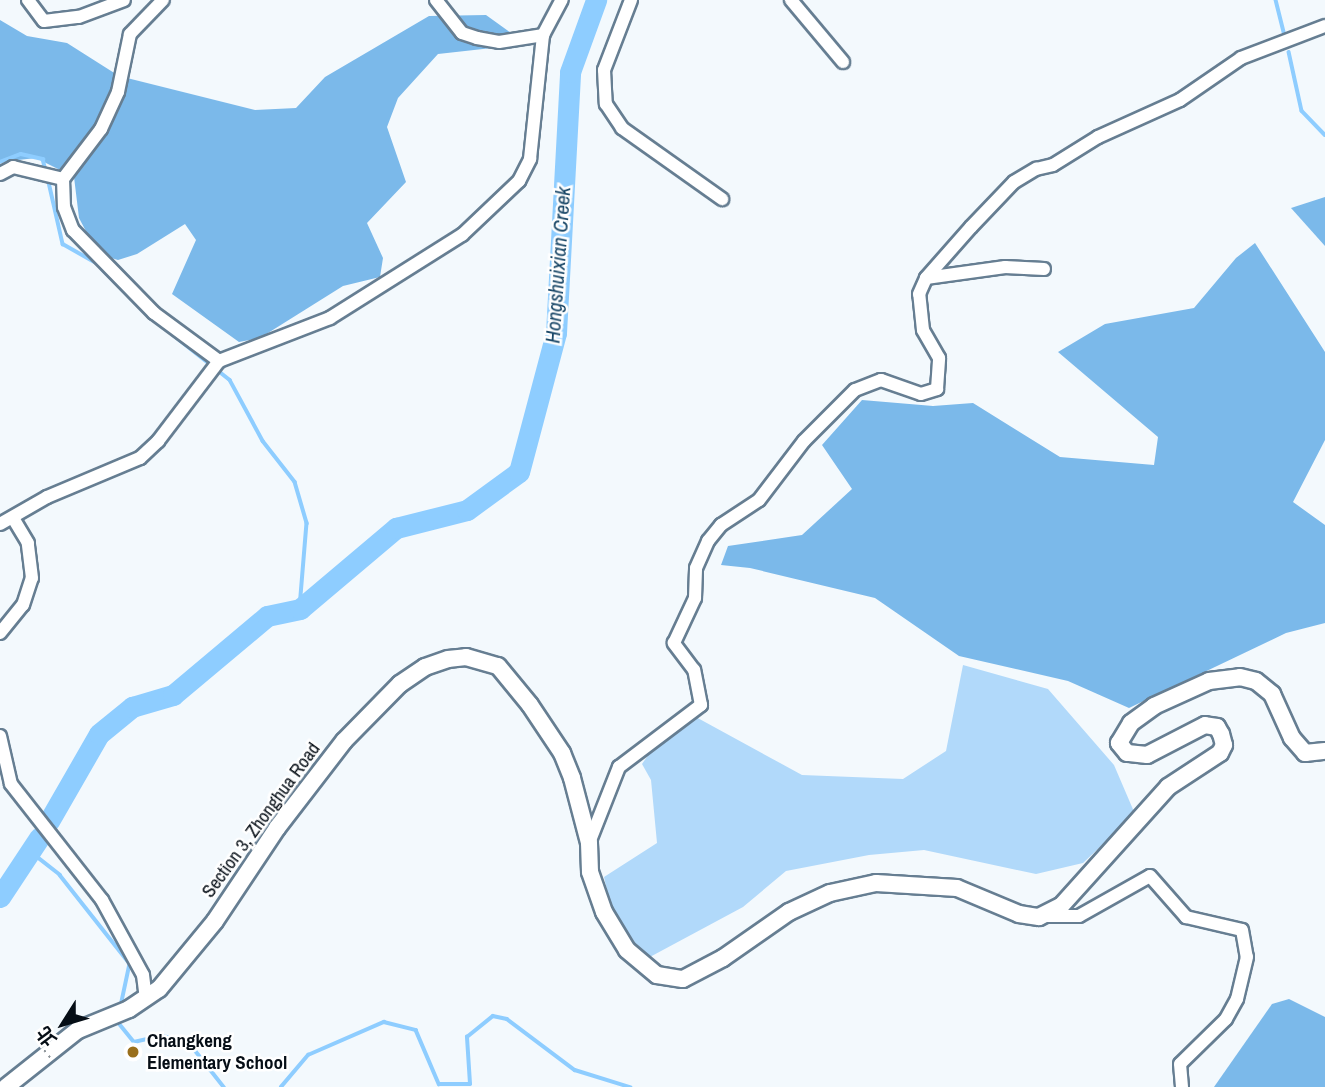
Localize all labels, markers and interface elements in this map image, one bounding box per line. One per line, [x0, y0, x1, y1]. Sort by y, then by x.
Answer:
water label: Hongshuixian Creek [540, 186, 576, 344]
street label: Section 3, Zhonghua Road [197, 738, 325, 902]
north arrow [28, 989, 98, 1059]
text: 北 [30, 1021, 62, 1052]
place label: Changkeng Elementary School [147, 1030, 287, 1074]
marker: Changkeng Elementary School [125, 1044, 141, 1060]

